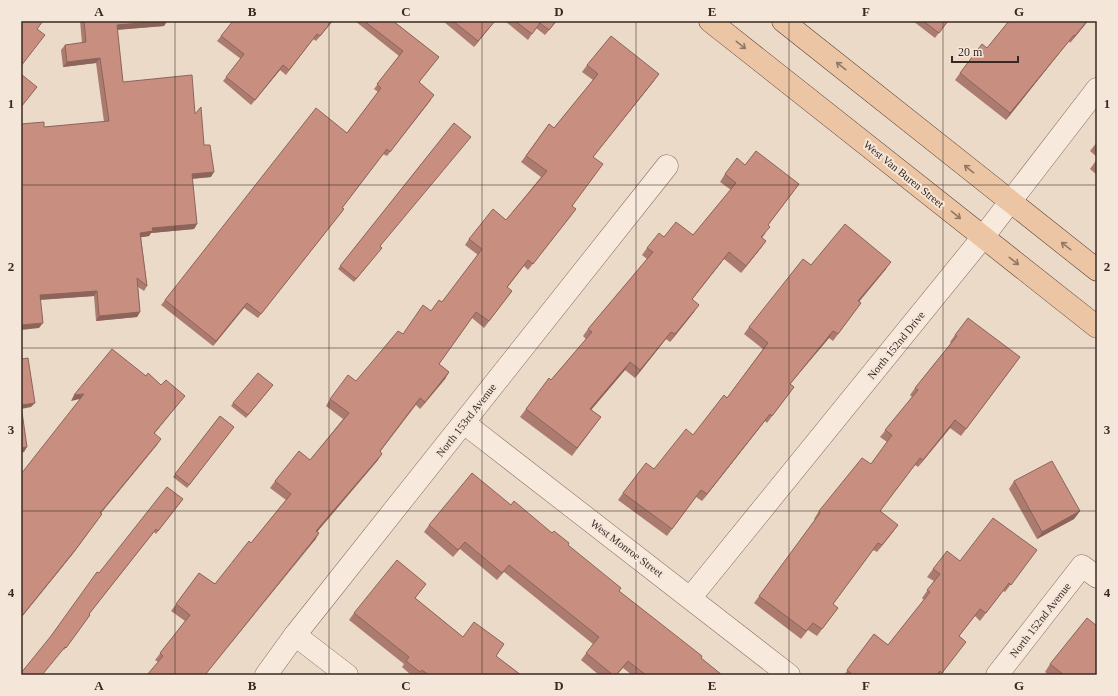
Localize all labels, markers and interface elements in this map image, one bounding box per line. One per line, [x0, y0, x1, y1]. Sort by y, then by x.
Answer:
text: A [94, 4, 104, 19]
text: B [248, 4, 257, 19]
text: C [401, 4, 411, 19]
text: D [554, 4, 564, 19]
text: E [708, 4, 716, 19]
text: F [862, 4, 870, 19]
text: G [1014, 4, 1024, 19]
scale bar [952, 38, 1018, 64]
one-way arrow [736, 41, 747, 49]
text: 20 m [958, 45, 983, 59]
one-way arrow [835, 62, 846, 70]
text: 1 [8, 96, 14, 111]
text: 1 [1104, 96, 1110, 111]
street label: West Van Buren Street [862, 138, 946, 210]
one-way arrow [964, 165, 975, 173]
one-way arrow [950, 211, 961, 220]
one-way arrow [1061, 241, 1072, 250]
one-way arrow [1008, 257, 1019, 266]
text: 2 [8, 259, 14, 274]
text: 2 [1104, 259, 1110, 274]
street label: North 152nd Drive [865, 309, 927, 381]
street label: North 153rd Avenue [434, 381, 498, 459]
text: 3 [8, 422, 15, 437]
text: 3 [1104, 422, 1111, 437]
street label: West Monroe Street [588, 517, 666, 579]
street label: North 152nd Avenue [1007, 580, 1073, 660]
text: 4 [8, 585, 15, 600]
text: 4 [1104, 585, 1111, 600]
text: A [94, 678, 104, 693]
text: B [248, 678, 257, 693]
text: C [401, 678, 411, 693]
text: D [554, 678, 564, 693]
text: E [708, 678, 716, 693]
text: F [862, 678, 870, 693]
text: G [1014, 678, 1024, 693]

